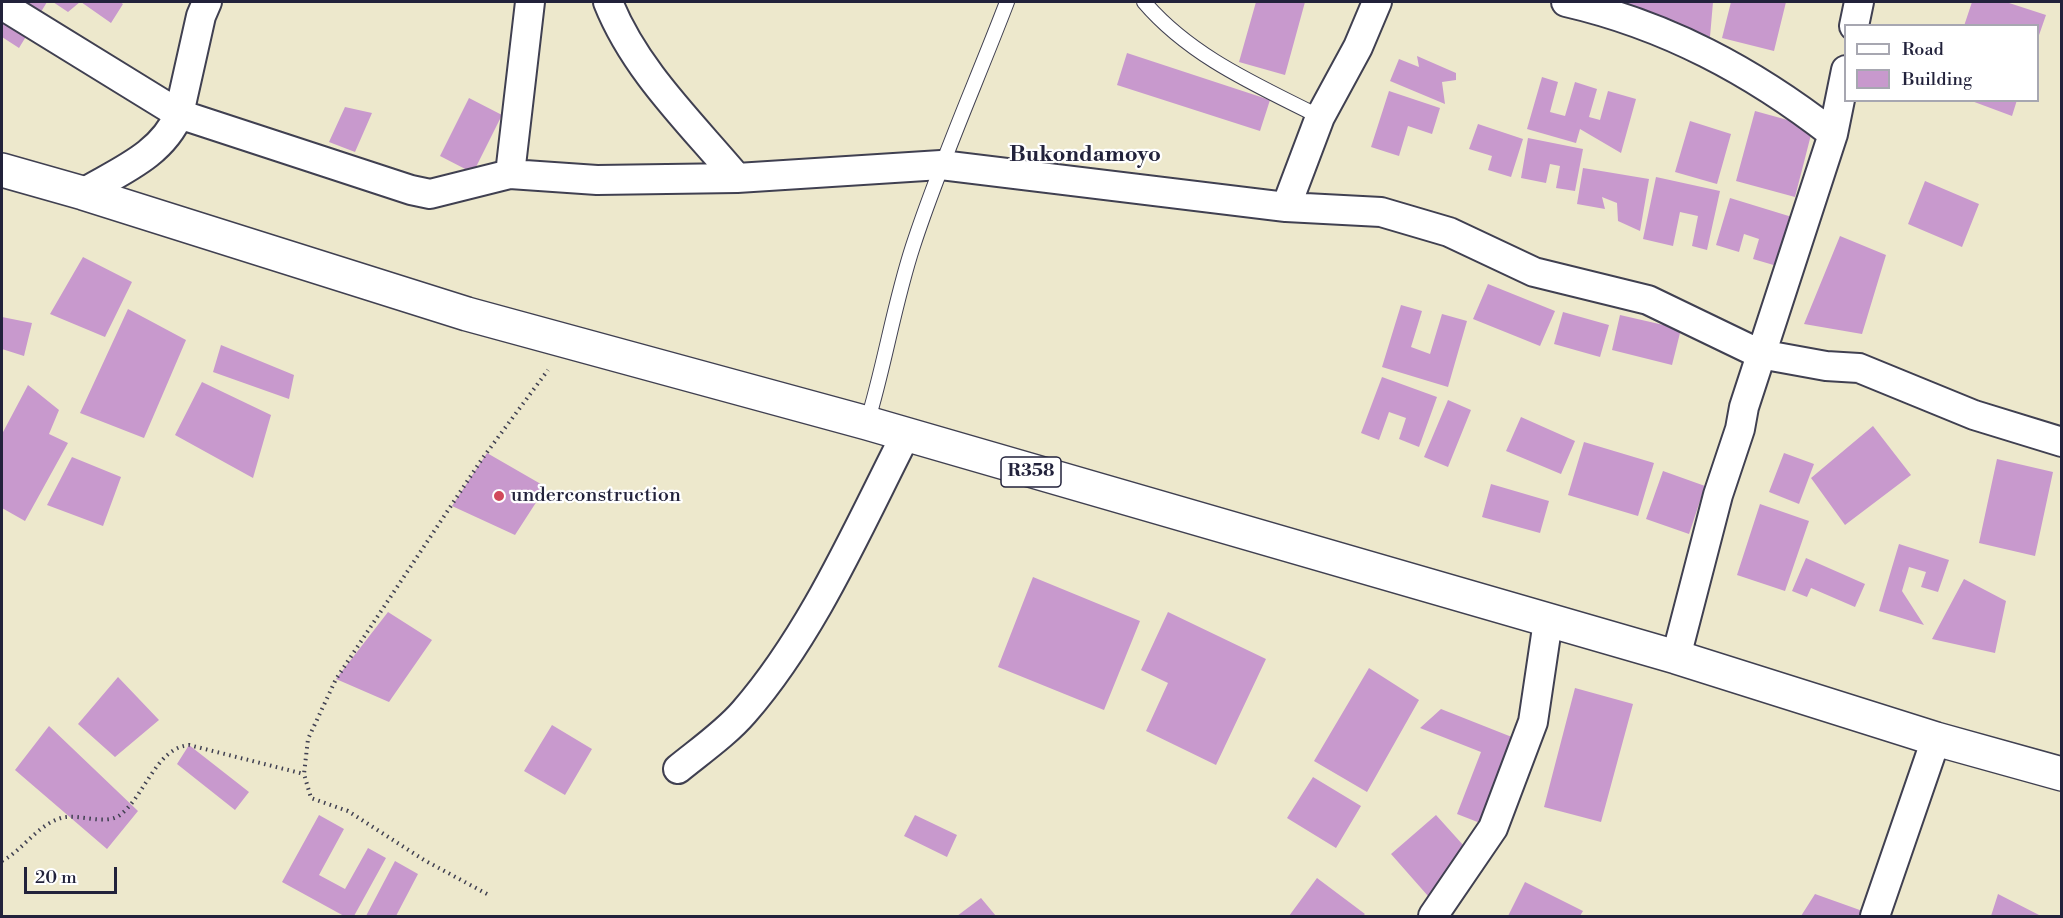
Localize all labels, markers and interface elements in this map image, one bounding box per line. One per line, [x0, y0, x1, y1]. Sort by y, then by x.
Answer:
legend [1844, 24, 2039, 102]
text: Road [1902, 38, 1944, 61]
text: Building [1902, 68, 1972, 91]
district label: Bukondamoyo [1009, 143, 1161, 169]
road number: R358 [1001, 457, 1061, 487]
place label: underconstruction [511, 484, 681, 508]
marker: underconstruction [492, 489, 506, 503]
scale bar [27, 855, 120, 893]
text: 20 m [35, 866, 77, 889]

